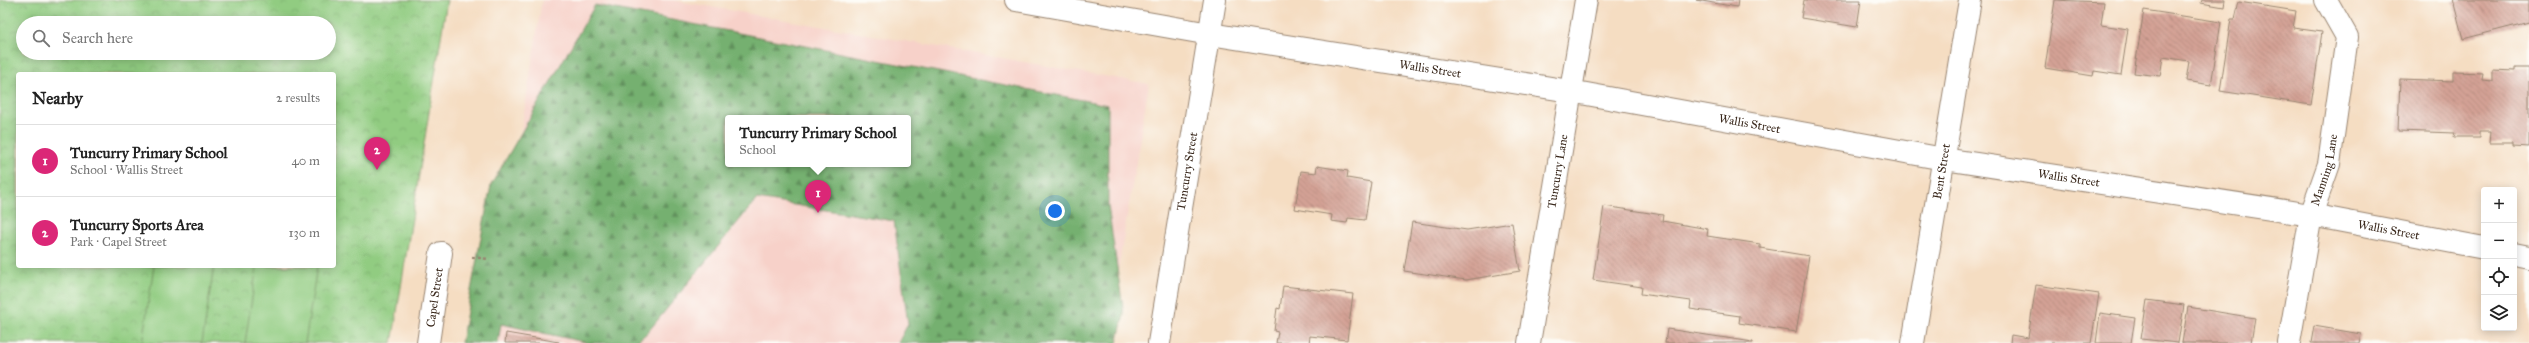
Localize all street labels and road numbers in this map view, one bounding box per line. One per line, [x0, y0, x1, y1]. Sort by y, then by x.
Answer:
street label: Wallis Street [1398, 57, 1463, 81]
street label: Wallis Street [1718, 111, 1782, 136]
street label: Tuncurry Street [1174, 130, 1200, 212]
street label: Tuncurry Lane [1544, 133, 1571, 210]
street label: Manning Lane [2308, 133, 2340, 208]
street label: Bent Street [1930, 142, 1953, 200]
street label: Wallis Street [2037, 166, 2102, 190]
street label: Wallis Street [2357, 217, 2422, 243]
street label: Capel Street [423, 266, 446, 328]

